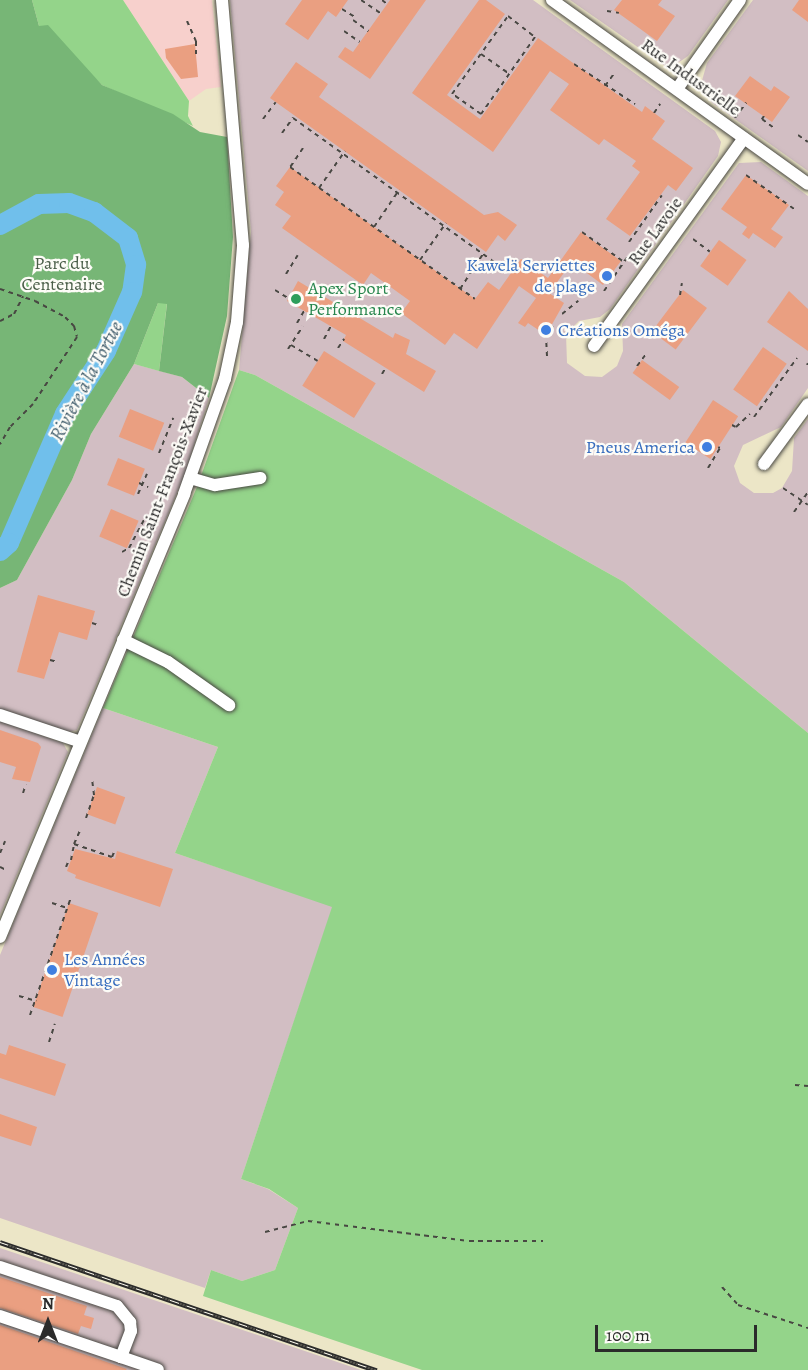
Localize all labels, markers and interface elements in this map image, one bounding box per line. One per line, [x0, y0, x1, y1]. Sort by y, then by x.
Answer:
street label: Rue Industrielle [637, 34, 745, 120]
street label: Rue Lavoie [623, 193, 687, 269]
park label: Parc du Centenaire [22, 253, 102, 296]
place label: Kawelä Serviettes de plage [466, 255, 595, 298]
marker: Kawelä Serviettes de plage [600, 269, 614, 283]
place label: Apex Sport Performance [308, 278, 402, 320]
marker: Apex Sport Performance [289, 292, 303, 306]
water label: Rivière à la Tortue [44, 317, 128, 445]
place label: Créations Oméga [558, 319, 685, 341]
marker: Créations Oméga [539, 323, 553, 337]
street label: Chemin Saint-François-Xavier [112, 384, 212, 600]
place label: Pneus America [586, 436, 695, 458]
marker: Pneus America [700, 440, 714, 454]
place label: Les Années Vintage [64, 949, 145, 992]
marker: Les Années Vintage [45, 963, 59, 977]
north arrow [18, 1292, 78, 1352]
text: N [42, 1293, 54, 1315]
scale bar [598, 1313, 760, 1351]
text: 100 m [606, 1323, 650, 1347]

